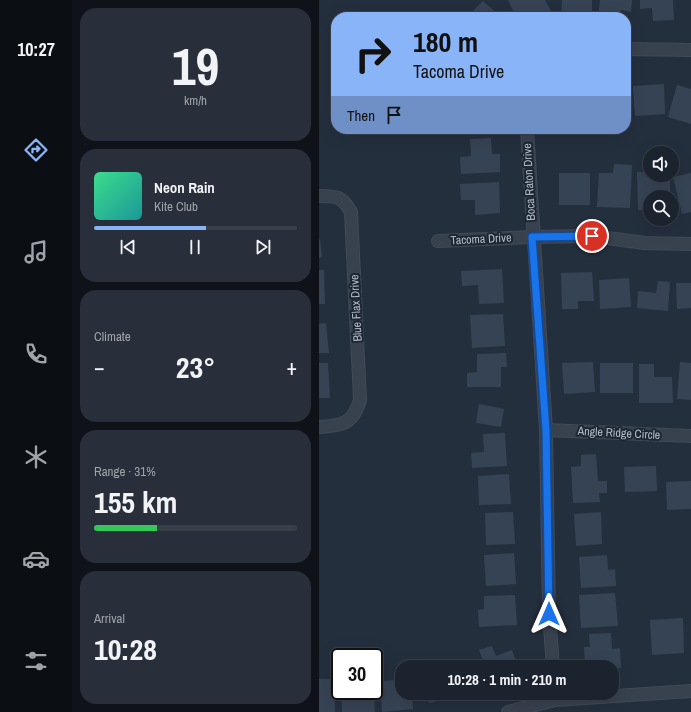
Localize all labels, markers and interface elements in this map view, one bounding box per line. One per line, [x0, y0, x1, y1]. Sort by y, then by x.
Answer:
text: 180 m [413, 23, 478, 61]
icon: right [347, 28, 399, 80]
text: 19 [172, 31, 219, 101]
text: 10:27 [17, 37, 55, 62]
text: Tacoma Drive [413, 59, 504, 84]
text: km/h [184, 92, 207, 109]
icon: arrive [383, 104, 405, 126]
text: Then [347, 105, 375, 126]
icon: directions [22, 136, 50, 164]
street label: Boca Raton Drive [519, 143, 539, 221]
map controls [643, 146, 679, 226]
button: sound [643, 146, 679, 182]
text: Neon Rain [154, 177, 215, 198]
button: search [643, 190, 679, 226]
text: Kite Club [154, 198, 198, 215]
pin [575, 219, 609, 253]
icon: arrive [581, 225, 603, 247]
street label: Tacoma Drive [450, 229, 512, 249]
icon: previous [117, 236, 139, 258]
icon: pause [184, 236, 206, 258]
icon: next [252, 236, 274, 258]
icon: music [22, 238, 50, 266]
street label: Blue Flax Drive [346, 274, 366, 342]
text: Climate [94, 328, 131, 345]
icon: phone [22, 340, 50, 368]
text: 23° [176, 347, 215, 387]
text: − [94, 352, 105, 382]
text: + [286, 352, 297, 382]
street label: Angle Ridge Circle [576, 423, 661, 443]
icon: climate [22, 443, 50, 471]
text: Range · 31% [94, 463, 156, 480]
text: 155 km [94, 482, 177, 522]
icon: car [22, 545, 50, 573]
position arrow [528, 593, 570, 635]
text: Arrival [94, 610, 125, 627]
text: 10:28 [94, 629, 157, 669]
icon: filters [22, 647, 50, 675]
speed limit sign: 30 [331, 648, 383, 700]
text: 10:28 · 1 min · 210 m [448, 669, 566, 690]

